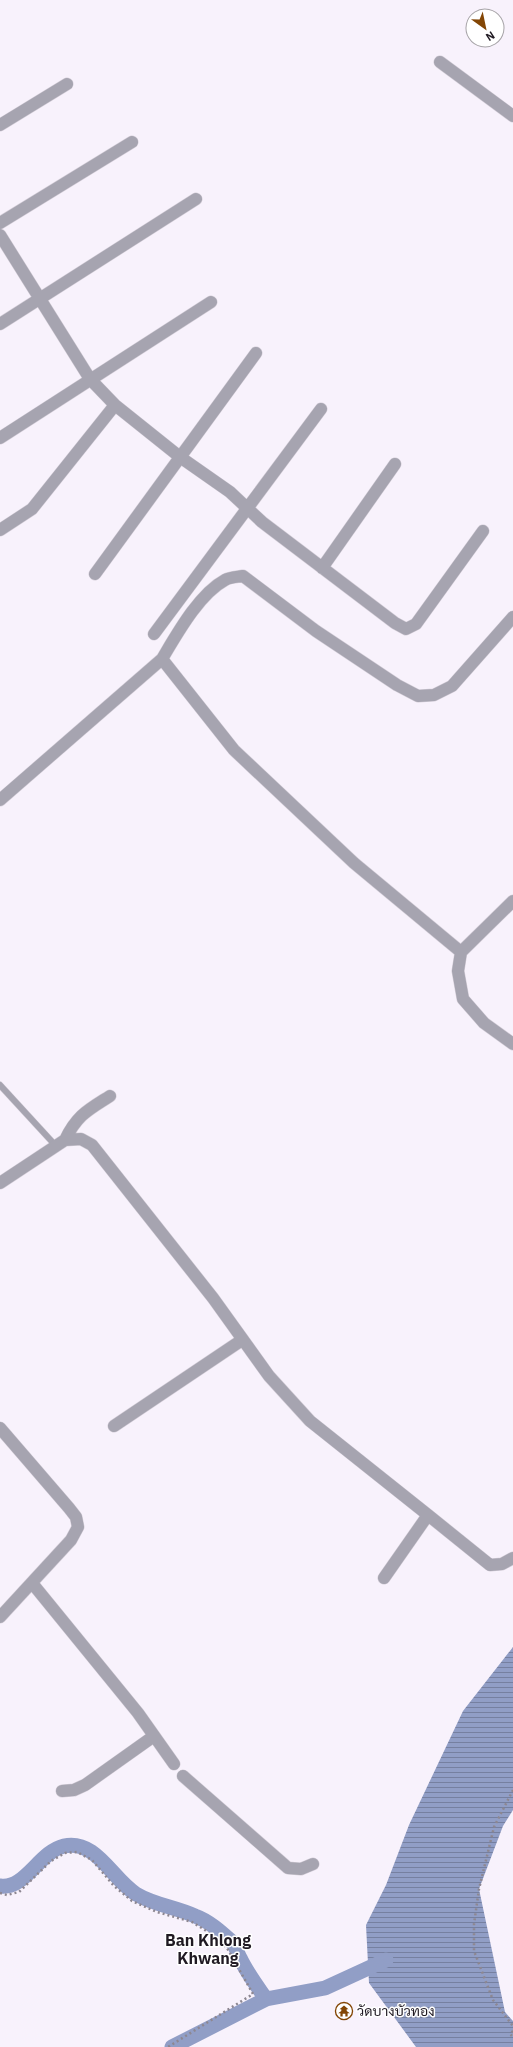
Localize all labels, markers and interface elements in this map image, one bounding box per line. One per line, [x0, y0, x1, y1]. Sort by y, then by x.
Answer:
north arrow [465, 8, 505, 48]
text: N [483, 28, 498, 44]
district label: Ban Khlong Khwang [165, 1930, 251, 1968]
temple icon: วัดบางบัวทอง [334, 2001, 354, 2021]
place label: วัดบางบัวทอง [357, 2002, 435, 2020]

